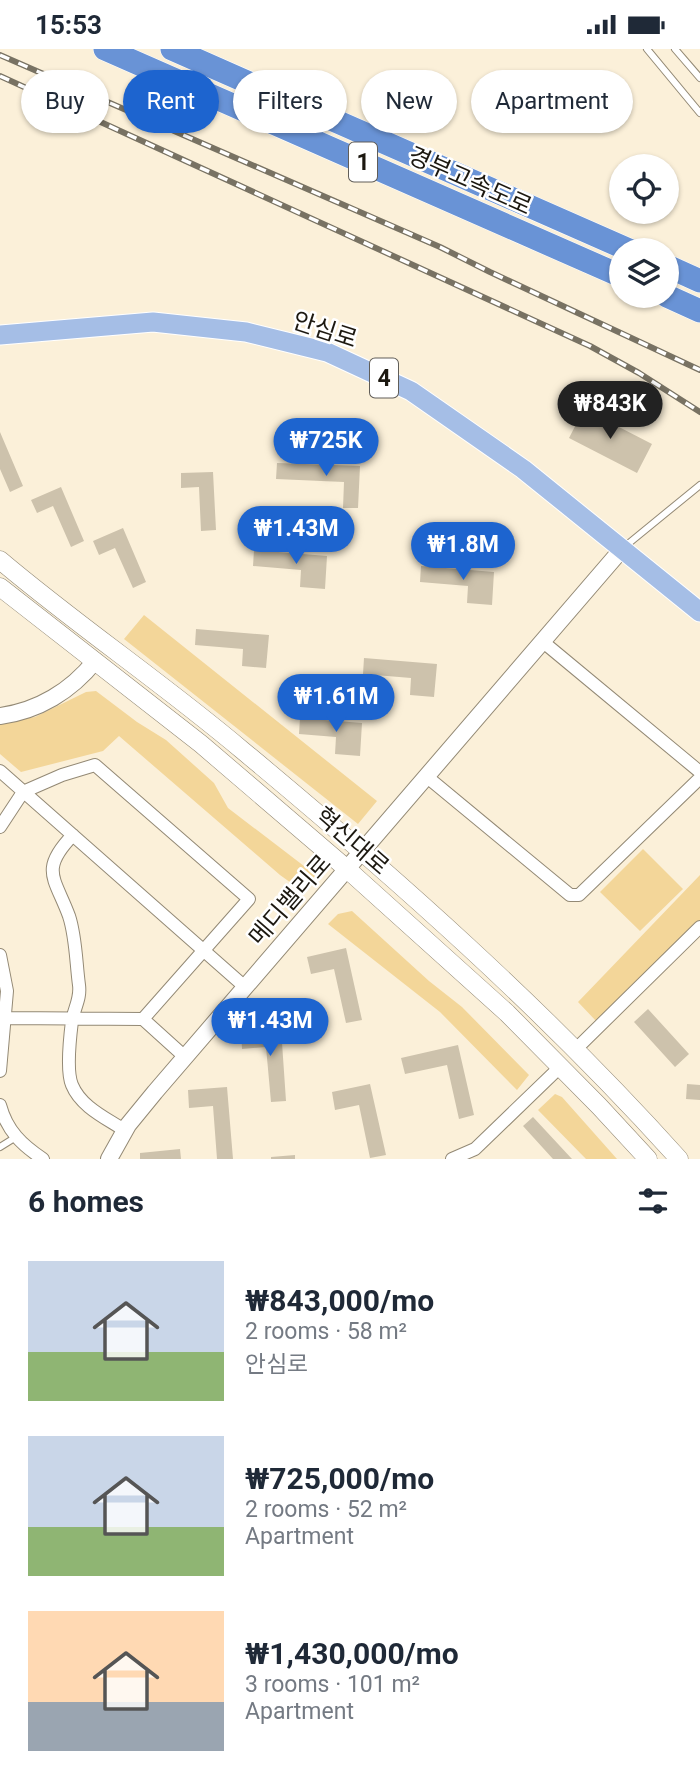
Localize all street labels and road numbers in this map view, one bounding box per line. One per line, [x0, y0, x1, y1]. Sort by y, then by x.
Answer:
street label: 경부고속도로 [404, 141, 536, 221]
road number: 1 [349, 143, 377, 181]
street label: 안심로 [289, 306, 361, 354]
road number: 4 [370, 359, 398, 397]
street label: 혁신대로 [309, 801, 395, 881]
street label: 메디밸리로 [243, 849, 337, 951]

